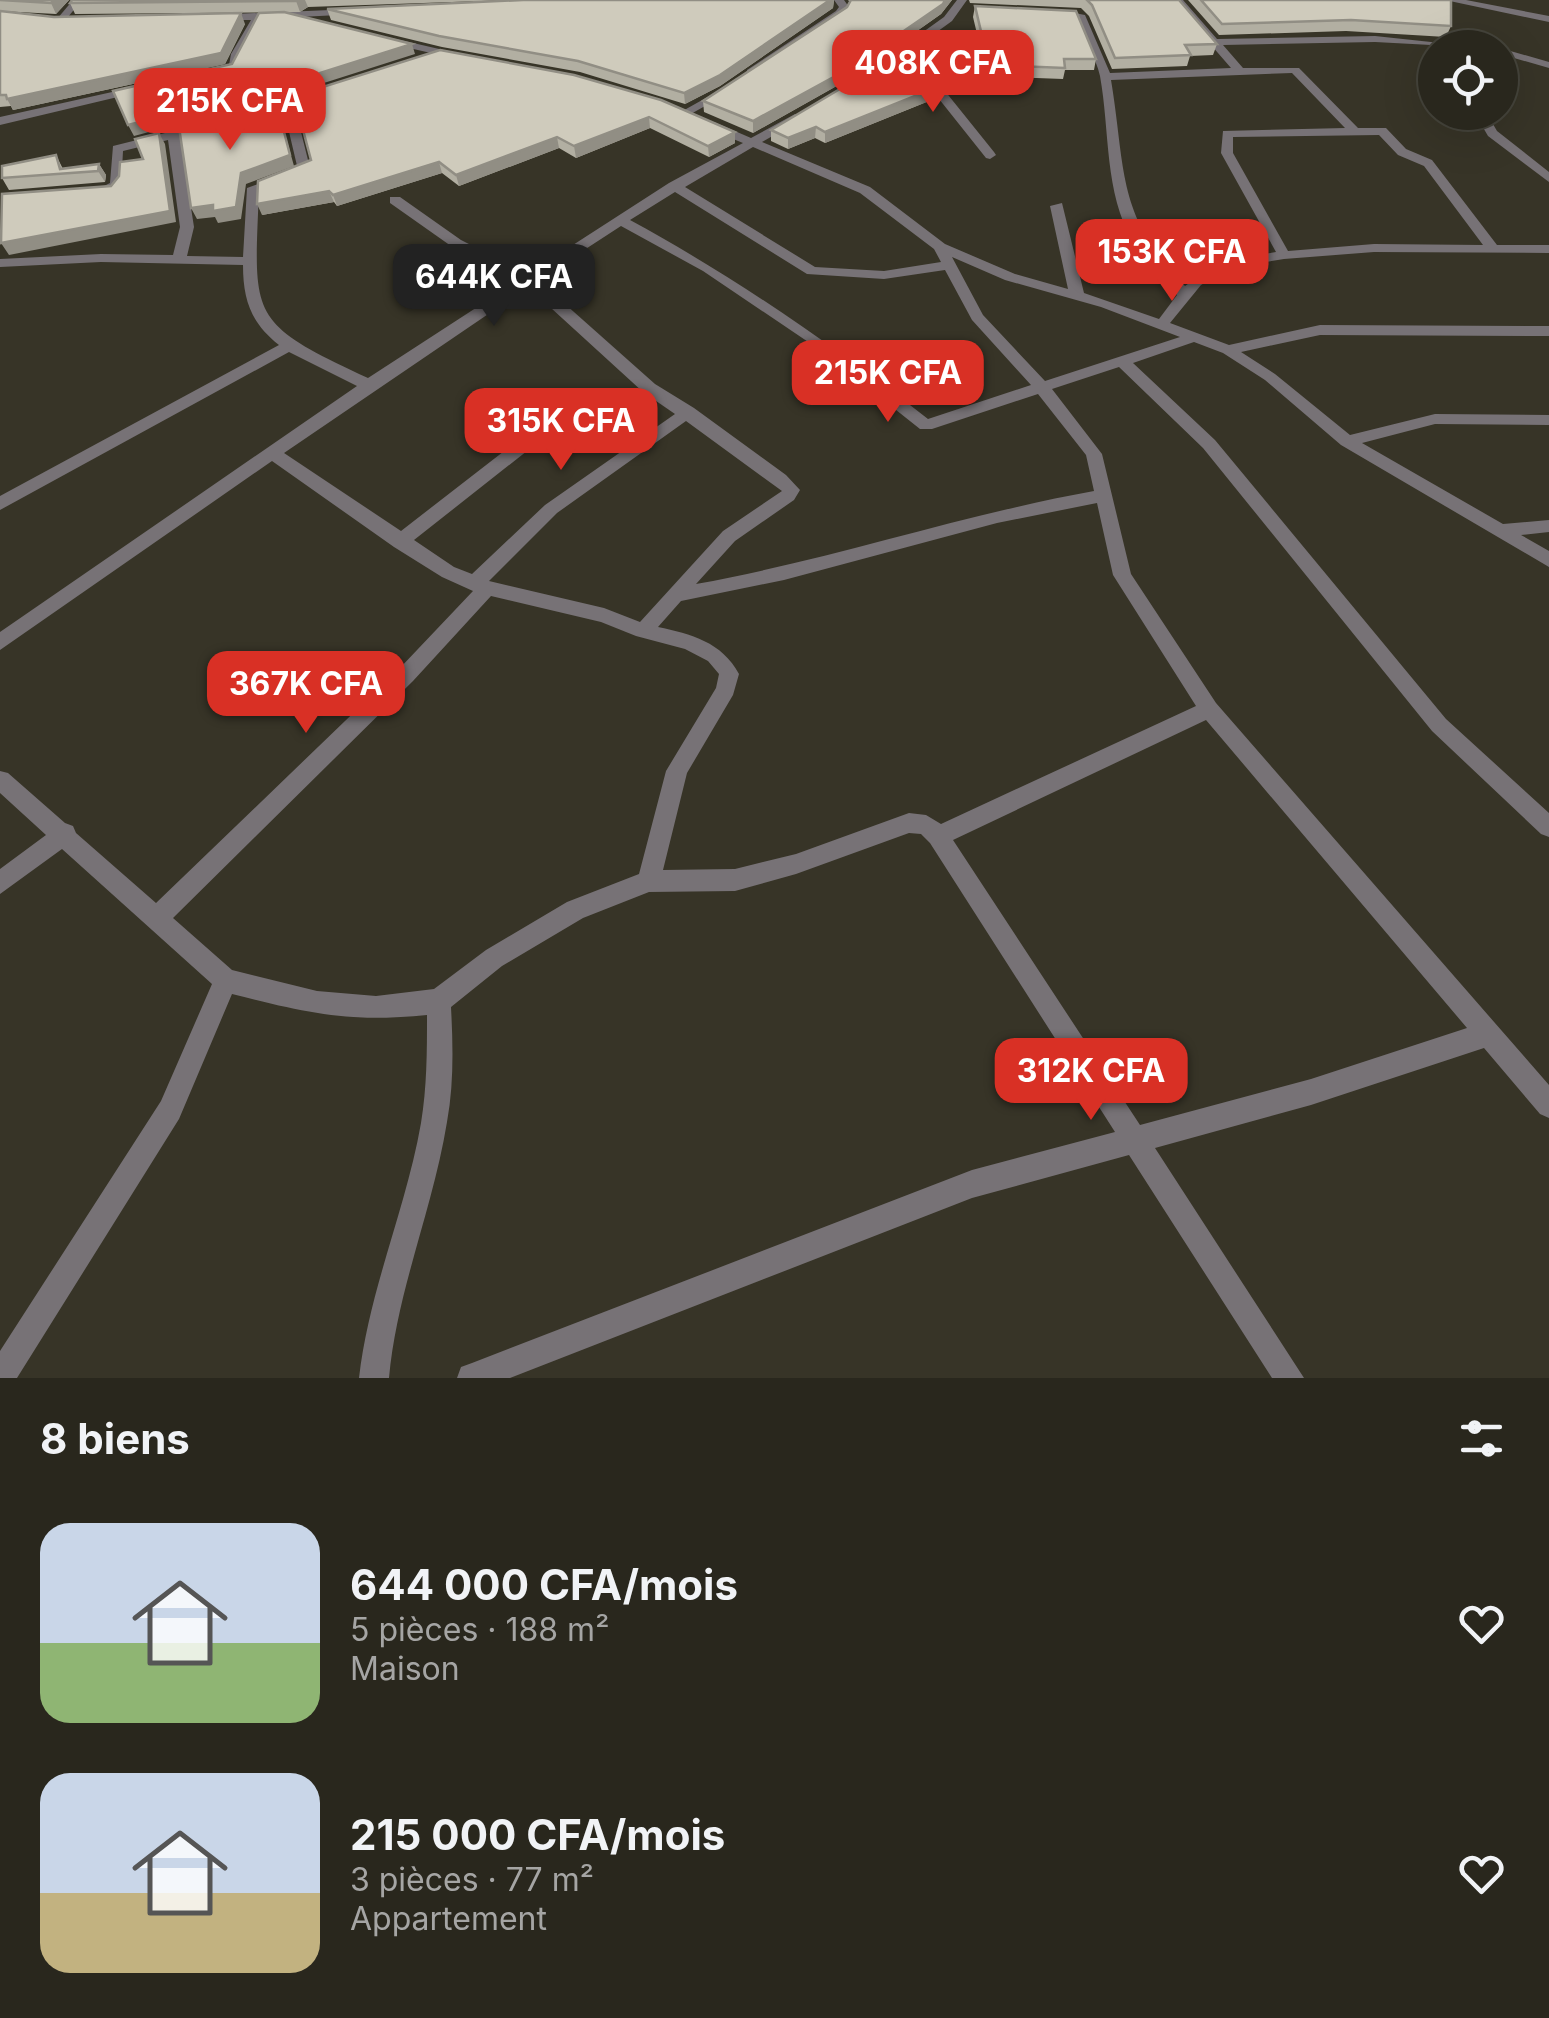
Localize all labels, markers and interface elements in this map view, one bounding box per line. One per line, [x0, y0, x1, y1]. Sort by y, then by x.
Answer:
pin: 408K CFA [830, 30, 1036, 115]
map controls [1418, 30, 1518, 130]
button: locate [1418, 30, 1518, 130]
text: 408K CFA [854, 43, 1012, 82]
pin: 215K CFA [127, 68, 333, 153]
text: 215K CFA [156, 81, 304, 120]
pin: 153K CFA [1069, 219, 1275, 304]
text: 153K CFA [1098, 232, 1246, 271]
pin: 644K CFA [391, 244, 597, 329]
text: 644K CFA [415, 257, 573, 296]
pin: 215K CFA [785, 340, 991, 425]
text: 215K CFA [814, 353, 962, 392]
pin: 315K CFA [458, 388, 664, 473]
text: 315K CFA [487, 401, 635, 440]
pin: 367K CFA [203, 651, 409, 736]
text: 367K CFA [229, 664, 383, 703]
pin: 312K CFA [988, 1038, 1194, 1123]
text: 312K CFA [1017, 1051, 1165, 1090]
icon: filters [1454, 1411, 1509, 1466]
text: 8 biens [40, 1413, 190, 1464]
text: 644 000 CFA/mois [350, 1559, 738, 1610]
icon: home [120, 1563, 240, 1683]
icon: heart [1454, 1596, 1509, 1651]
text: 5 pièces · 188 m² [350, 1610, 609, 1649]
text: Maison [350, 1649, 460, 1688]
text: 215 000 CFA/mois [350, 1809, 725, 1860]
icon: home [120, 1813, 240, 1933]
icon: heart [1454, 1846, 1509, 1901]
text: 3 pièces · 77 m² [350, 1860, 594, 1899]
text: Appartement [350, 1899, 547, 1938]

